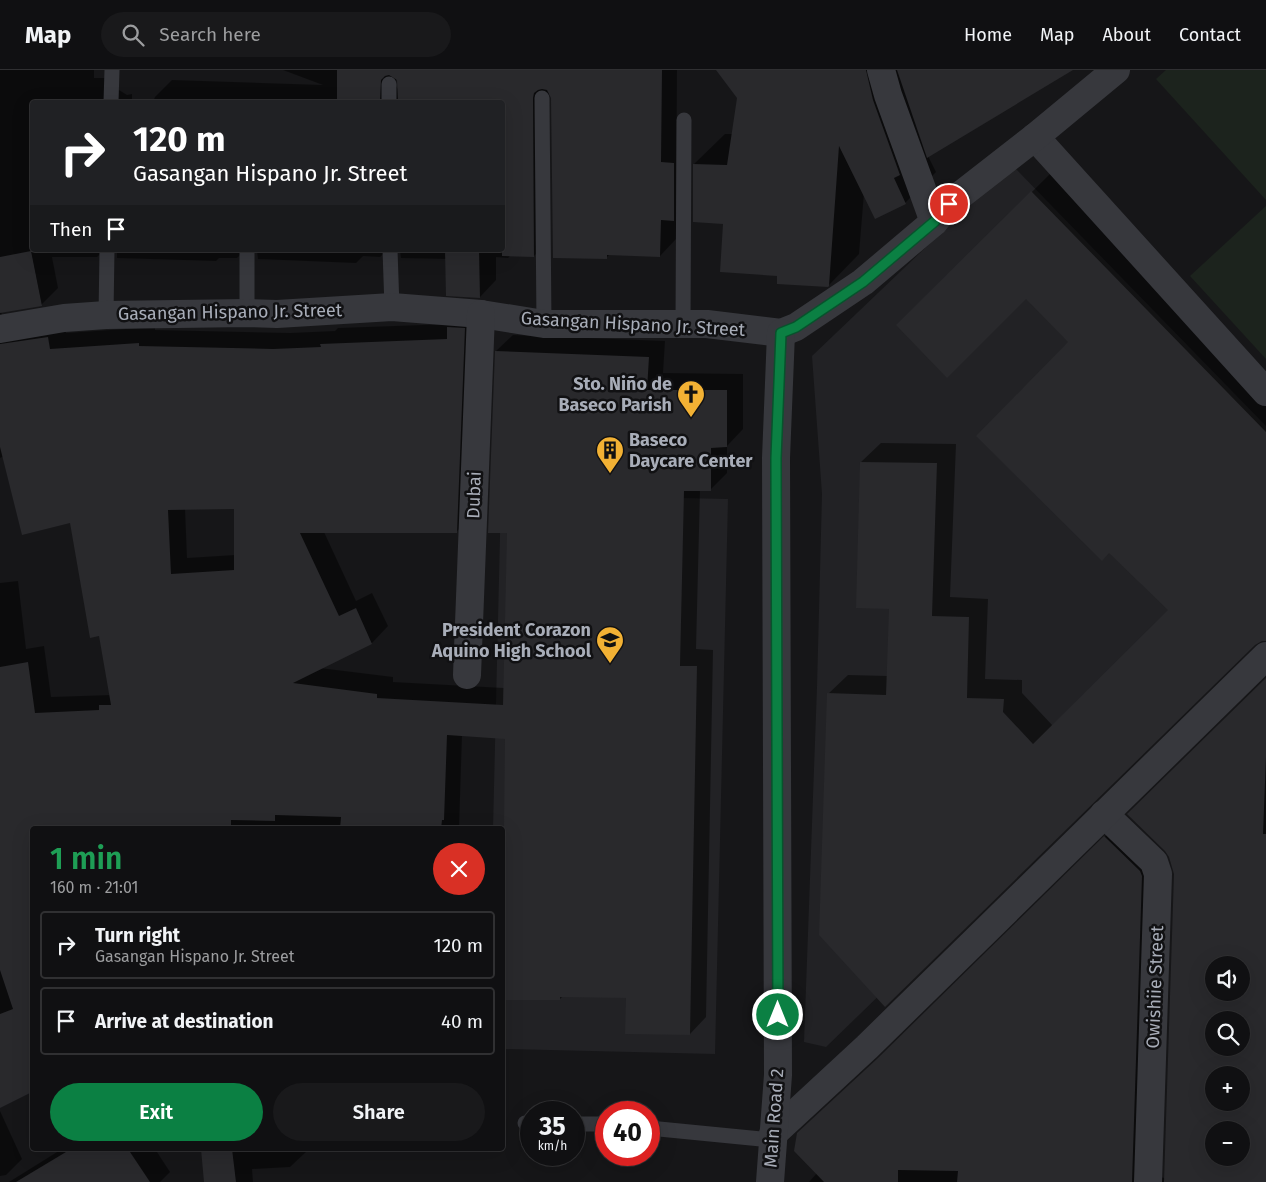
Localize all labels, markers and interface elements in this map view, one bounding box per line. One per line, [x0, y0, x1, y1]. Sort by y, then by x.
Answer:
search box [101, 12, 451, 57]
text: Map [25, 21, 71, 49]
icon: search [119, 21, 147, 49]
text: Search here [159, 23, 261, 46]
text: Home [964, 24, 1012, 46]
text: Map [1040, 24, 1074, 46]
text: About [1102, 24, 1151, 46]
text: Contact [1179, 24, 1241, 46]
text: 120 m [133, 118, 226, 160]
icon: right [50, 120, 115, 185]
text: Gasangan Hispano Jr. Street [133, 160, 407, 187]
pin [928, 183, 970, 225]
icon: arrive [935, 190, 963, 218]
icon: arrive [102, 215, 130, 243]
text: Then [50, 218, 92, 241]
street label: Gasangan Hispano Jr. Street [118, 299, 343, 325]
street label: Gasangan Hispano Jr. Street [520, 307, 746, 341]
place label: Sto. Niño de Baseco Parish [558, 373, 672, 416]
church icon: Sto. Niño de Baseco Parish [676, 379, 706, 418]
place label: Baseco Daycare Center [629, 429, 753, 472]
building icon: Baseco Daycare Center [595, 435, 625, 474]
street label: Dubai [462, 471, 486, 519]
place label: President Corazon Aquino High School [431, 619, 592, 662]
school or university icon: President Corazon Aquino High School [595, 625, 625, 664]
text: 1 min [50, 841, 122, 877]
button: close [433, 843, 485, 895]
text: 160 m · 21:01 [50, 878, 138, 897]
text: Turn right [95, 924, 180, 947]
street label: Owishiie Street [1142, 925, 1168, 1049]
icon: right [52, 931, 80, 959]
text: 120 m [433, 934, 483, 957]
text: Gasangan Hispano Jr. Street [95, 947, 295, 966]
map controls [1205, 956, 1250, 1166]
button: sound [1205, 956, 1250, 1001]
position arrow [751, 988, 803, 1040]
icon: arrive [52, 1007, 80, 1035]
text: Arrive at destination [95, 1010, 274, 1033]
text: 40 m [441, 1010, 483, 1033]
button: search [1205, 1011, 1250, 1056]
button: + [1205, 1066, 1250, 1111]
street label: Main Road 2 [760, 1068, 788, 1168]
button: Exit [50, 1083, 263, 1141]
button: Share [273, 1083, 485, 1141]
speed limit sign: 40 [595, 1101, 660, 1166]
text: 35 [539, 1112, 566, 1142]
button: − [1205, 1121, 1250, 1166]
text: km/h [538, 1139, 567, 1153]

